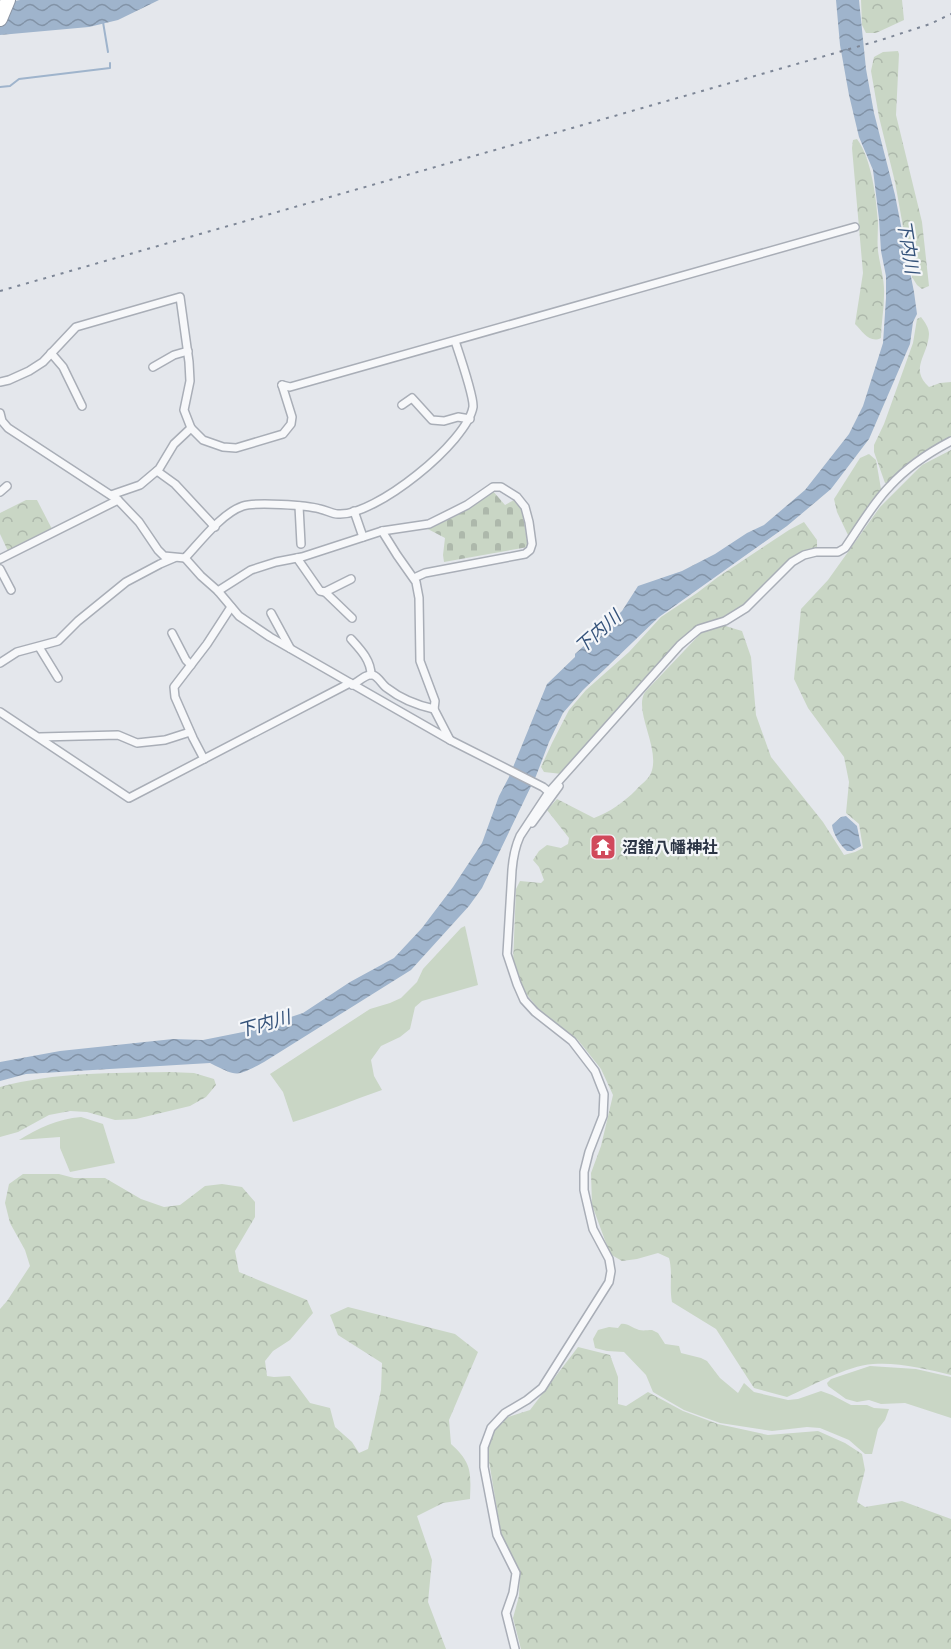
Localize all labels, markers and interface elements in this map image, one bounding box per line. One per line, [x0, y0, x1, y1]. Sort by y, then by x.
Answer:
water label: 下内川 [894, 219, 922, 277]
water label: 下内川 [571, 605, 626, 657]
temple icon: 沼舘八幡神社 [588, 832, 618, 862]
place label: 沼舘八幡神社 [622, 838, 718, 856]
water label: 下内川 [235, 1006, 295, 1041]

